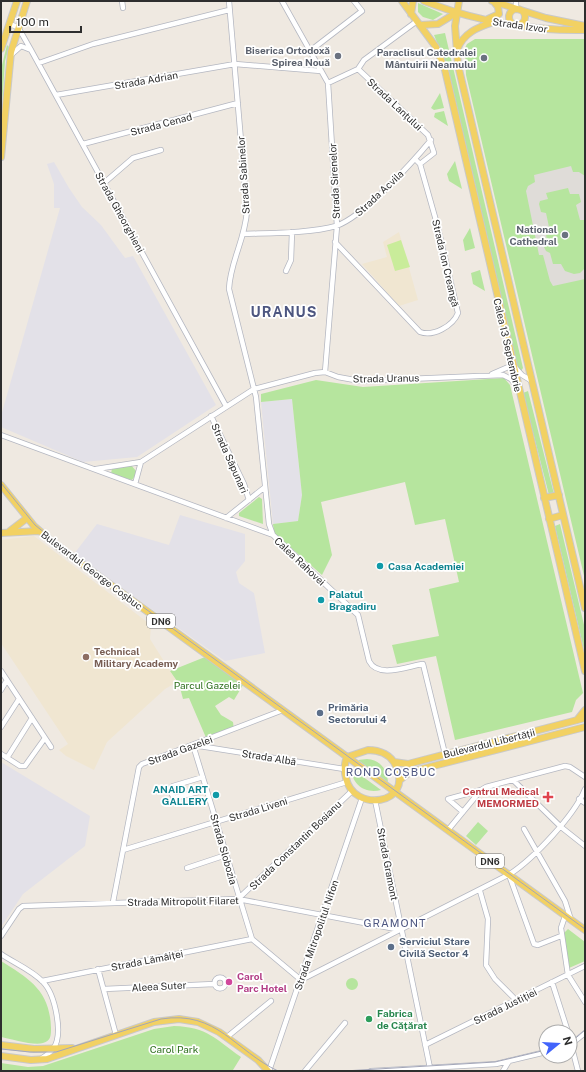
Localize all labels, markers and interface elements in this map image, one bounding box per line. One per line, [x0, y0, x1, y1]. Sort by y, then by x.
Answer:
scale bar [10, 8, 81, 34]
text: 100 m [16, 15, 49, 29]
street label: Strada Izvor [492, 15, 548, 35]
place label: Biserica Ortodoxă Spirea Nouă [245, 44, 330, 68]
place label: Paraclisul Catedralei Mântuirii Neamului [377, 46, 476, 70]
marker: Biserica Ortodoxă Spirea Nouă [333, 51, 343, 61]
marker: Paraclisul Catedralei Mântuirii Neamului [479, 53, 489, 63]
street label: Strada Adrian [113, 68, 179, 91]
street label: Strada Lanțului [365, 75, 425, 133]
street label: Strada Cenad [129, 110, 193, 138]
street label: Strada Sabinelor [234, 136, 252, 214]
street label: Strada Sirenelor [326, 143, 342, 219]
street label: Strada Acvila [352, 167, 406, 219]
street label: Strada Gheorghieni [93, 170, 147, 254]
street label: Strada Ion Creangă [430, 218, 462, 308]
place label: National Cathedral [510, 223, 557, 247]
marker: National Cathedral [560, 230, 570, 240]
street label: Calea 13 Septembrie [491, 297, 525, 393]
district label: URANUS [251, 304, 317, 320]
street label: Strada Uranus [353, 371, 419, 385]
street label: Strada Săpunari [209, 421, 251, 495]
street label: Bulevardul George Coșbuc [39, 528, 145, 612]
street label: Calea Rahovei [272, 534, 328, 588]
place label: Casa Academiei [388, 560, 464, 572]
marker: Casa Academiei [375, 561, 385, 571]
place label: Palatul Bragadiru [329, 588, 376, 612]
marker: Palatul Bragadiru [316, 595, 326, 605]
road number: DN6 [147, 614, 175, 628]
place label: Technical Military Academy [94, 645, 178, 669]
marker: Technical Military Academy [81, 652, 91, 662]
park label: Parcul Gazelei [174, 679, 240, 691]
place label: Primăria Sectorului 4 [328, 701, 387, 725]
marker: Primăria Sectorului 4 [315, 708, 325, 718]
street label: Bulevardul Libertății [442, 726, 536, 760]
street label: Strada Gazelei [146, 733, 214, 767]
street label: Strada Albă [241, 747, 297, 767]
district label: ROND COȘBUC [346, 766, 436, 778]
place label: ANAID ART GALLERY [153, 783, 208, 807]
place label: Centrul Medical MEMORMED [462, 785, 539, 809]
marker: ANAID ART GALLERY [211, 790, 221, 800]
marker: Centrul Medical MEMORMED [542, 791, 554, 803]
street label: Strada Liveni [227, 794, 289, 824]
street label: Strada Constantin Bosianu [246, 798, 344, 892]
street label: Strada Slobozia [208, 812, 240, 886]
street label: Strada Gramont [375, 827, 401, 902]
road number: DN6 [476, 854, 504, 868]
street label: Strada Mitropolitul Nifon [291, 878, 341, 992]
street label: Strada Mitropolit Filaret [127, 894, 239, 908]
district label: GRAMONT [364, 917, 427, 929]
place label: Serviciul Stare Civilă Sector 4 [399, 935, 470, 959]
marker: Serviciul Stare Civilă Sector 4 [386, 942, 396, 952]
street label: Strada Lămâiței [110, 947, 184, 973]
place label: Carol Parc Hotel [237, 970, 287, 994]
marker: Carol Parc Hotel [224, 977, 234, 987]
street label: Aleea Suter [131, 979, 187, 993]
street label: Strada Justiției [471, 985, 539, 1027]
place label: Fabrica de Cățărat [377, 1007, 427, 1031]
marker: Fabrica de Cățărat [364, 1014, 374, 1024]
north arrow [538, 1024, 578, 1064]
text: N [560, 1035, 575, 1047]
park label: Carol Park [150, 1043, 199, 1055]

